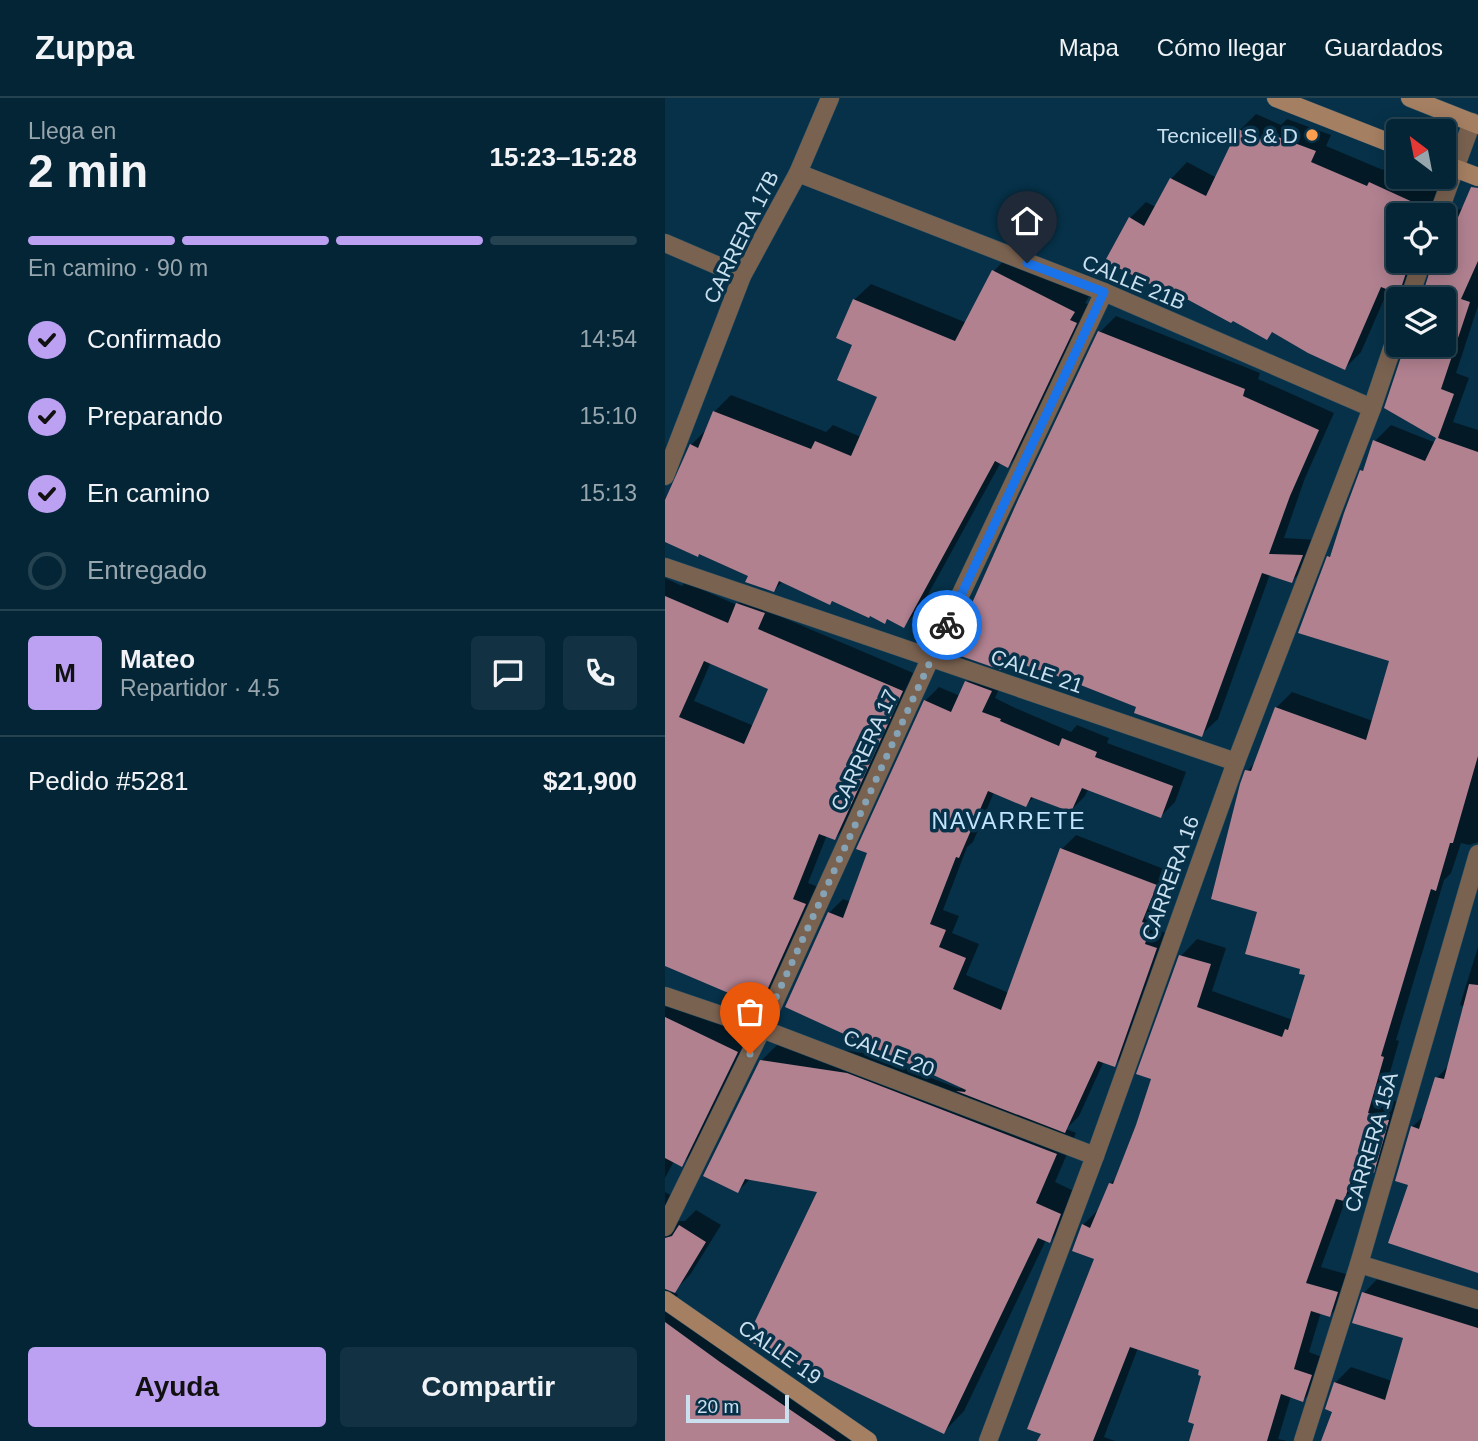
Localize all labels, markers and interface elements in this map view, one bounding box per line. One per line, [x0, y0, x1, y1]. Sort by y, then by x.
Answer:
text: Zuppa [35, 29, 134, 66]
text: Mapa [1059, 34, 1119, 61]
text: Cómo llegar [1157, 34, 1286, 61]
text: Guardados [1324, 34, 1443, 61]
text: Llega en [28, 118, 116, 144]
north arrow [1386, 119, 1456, 189]
map controls [1386, 119, 1456, 357]
place label: Tecnicell S & D [1157, 124, 1298, 147]
marker: Tecnicell S & D [1304, 127, 1320, 143]
text: 15:23–15:28 [490, 142, 637, 172]
text: 2 min [28, 145, 148, 197]
street label: CARRERA 17B [699, 167, 783, 307]
pin [997, 191, 1057, 263]
icon: home [1008, 202, 1046, 240]
button: locate [1386, 203, 1456, 273]
street label: CALLE 21B [1079, 250, 1189, 314]
text: En camino · 90 m [28, 255, 208, 281]
button: layers [1386, 287, 1456, 357]
icon: check [28, 321, 66, 359]
text: Confirmado [87, 324, 221, 354]
text: 14:54 [579, 326, 637, 352]
icon: check [28, 398, 66, 436]
text: Preparando [87, 401, 223, 431]
text: 15:10 [579, 403, 637, 429]
icon: check [28, 475, 66, 513]
text: En camino [87, 478, 210, 508]
text: 15:13 [579, 480, 637, 506]
text: Entregado [87, 555, 207, 585]
courier [912, 590, 982, 660]
icon: bike [928, 606, 966, 644]
button: chat [471, 636, 545, 710]
button: phone [563, 636, 637, 710]
text: Mateo [120, 644, 195, 674]
street label: CALLE 21 [988, 645, 1086, 697]
text: M [54, 658, 76, 688]
text: Repartidor · 4.5 [120, 675, 280, 701]
street label: CARRERA 17 [826, 686, 902, 814]
text: Pedido #5281 [28, 766, 188, 796]
text: $21,900 [543, 766, 637, 796]
district label: NAVARRETE [931, 808, 1087, 834]
street label: CARRERA 16 [1137, 813, 1203, 943]
pin [720, 982, 780, 1054]
icon: bag [731, 993, 769, 1031]
street label: CALLE 20 [840, 1025, 938, 1081]
street label: CARRERA 15A [1340, 1069, 1402, 1215]
street label: CALLE 19 [734, 1315, 826, 1389]
button: Ayuda [28, 1347, 326, 1427]
button: Compartir [340, 1347, 637, 1427]
scale bar [686, 1392, 789, 1424]
text: 20 m [697, 1396, 739, 1417]

